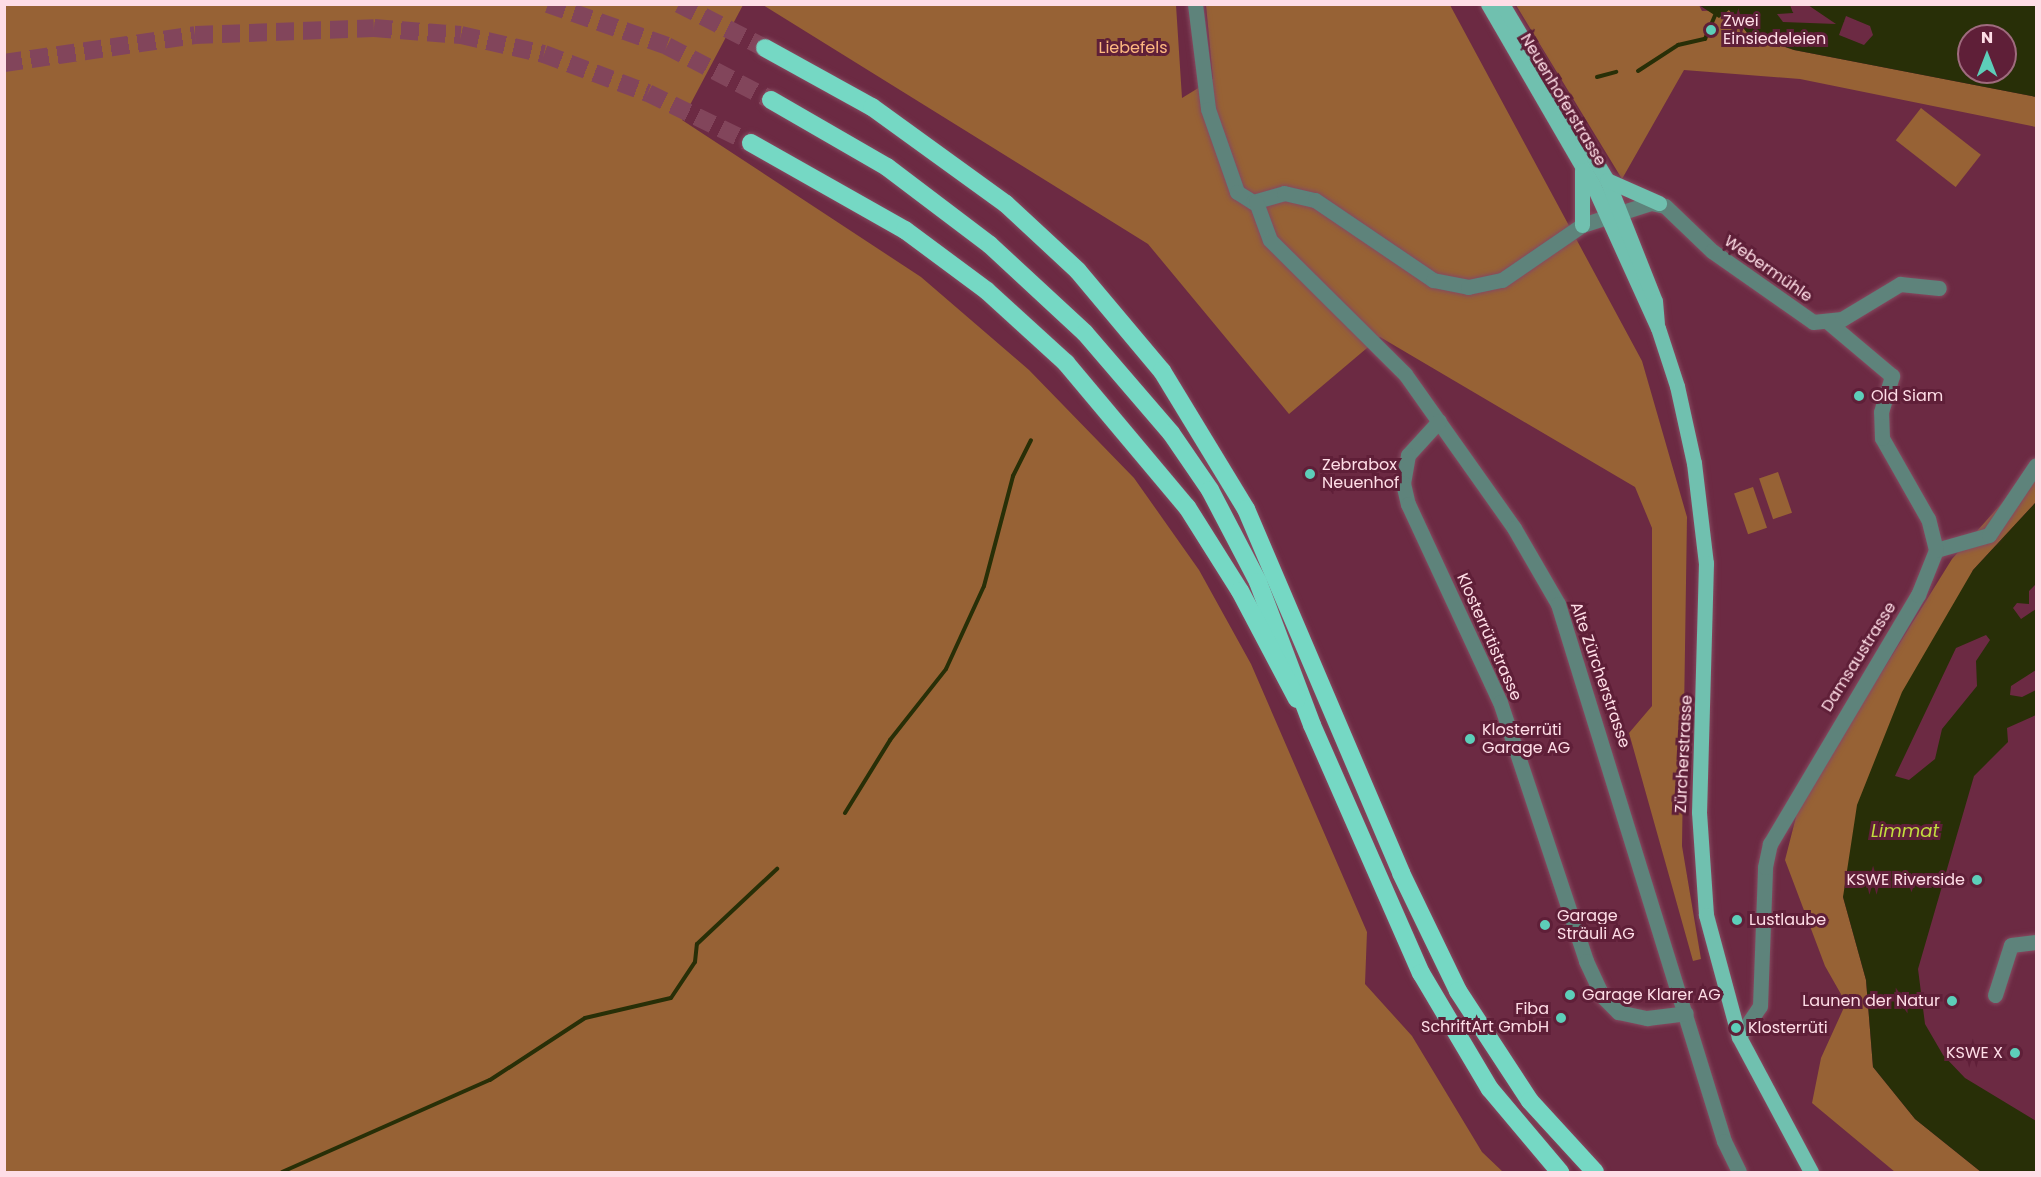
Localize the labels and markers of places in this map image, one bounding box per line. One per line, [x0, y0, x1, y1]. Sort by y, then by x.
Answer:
place label: Zwei Einsiedeleien [1723, 11, 1826, 49]
marker: Zwei Einsiedeleien [1704, 23, 1718, 37]
place label: Old Siam [1871, 386, 1943, 406]
marker: Old Siam [1852, 389, 1866, 403]
place label: Zebrabox Neuenhof [1322, 455, 1399, 493]
marker: Zebrabox Neuenhof [1303, 467, 1317, 481]
place label: Klosterrüti Garage AG [1482, 720, 1570, 758]
marker: Klosterrüti Garage AG [1463, 732, 1477, 746]
place label: KSWE Riverside [1846, 870, 1965, 890]
marker: KSWE Riverside [1970, 873, 1984, 887]
place label: Garage Sträuli AG [1557, 906, 1635, 944]
place label: Lustlaube [1749, 910, 1826, 930]
marker: Lustlaube [1730, 913, 1744, 927]
marker: Garage Sträuli AG [1538, 918, 1552, 932]
place label: Garage Klarer AG [1582, 985, 1721, 1005]
marker: Garage Klarer AG [1563, 988, 1577, 1002]
place label: Launen der Natur [1802, 991, 1940, 1011]
marker: Launen der Natur [1945, 994, 1959, 1008]
place label: Fiba SchriftArt GmbH [1421, 999, 1549, 1037]
marker: Fiba SchriftArt GmbH [1554, 1011, 1568, 1025]
place label: Klosterrüti [1748, 1018, 1828, 1038]
marker: Klosterrüti [1729, 1021, 1743, 1035]
place label: KSWE X [1946, 1043, 2003, 1063]
marker: KSWE X [2008, 1046, 2022, 1060]

